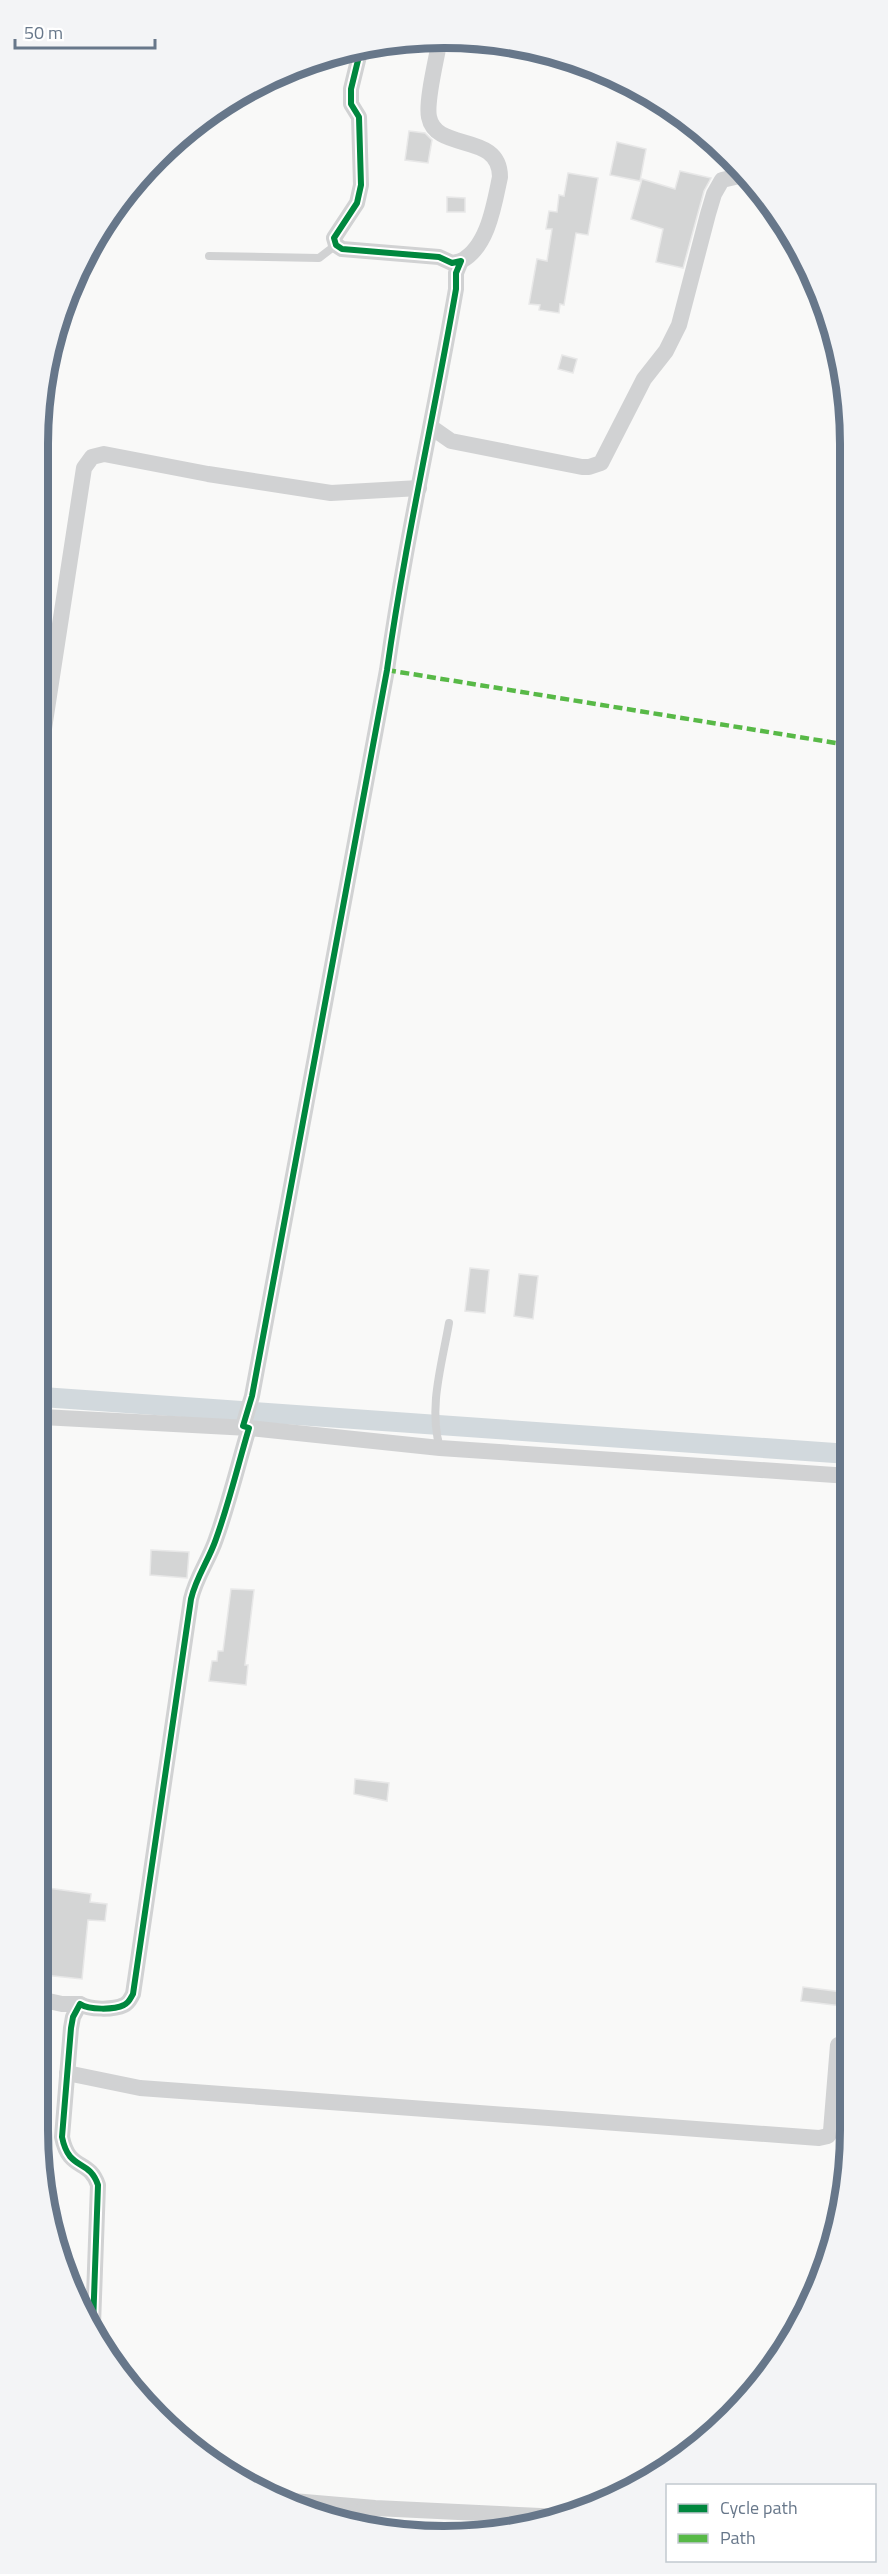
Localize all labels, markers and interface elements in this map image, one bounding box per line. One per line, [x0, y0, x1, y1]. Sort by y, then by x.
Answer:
scale bar [15, 12, 154, 50]
text: 50 m [24, 19, 63, 46]
legend [666, 2484, 876, 2562]
text: Cycle path [720, 2494, 798, 2521]
text: Path [720, 2524, 756, 2551]

